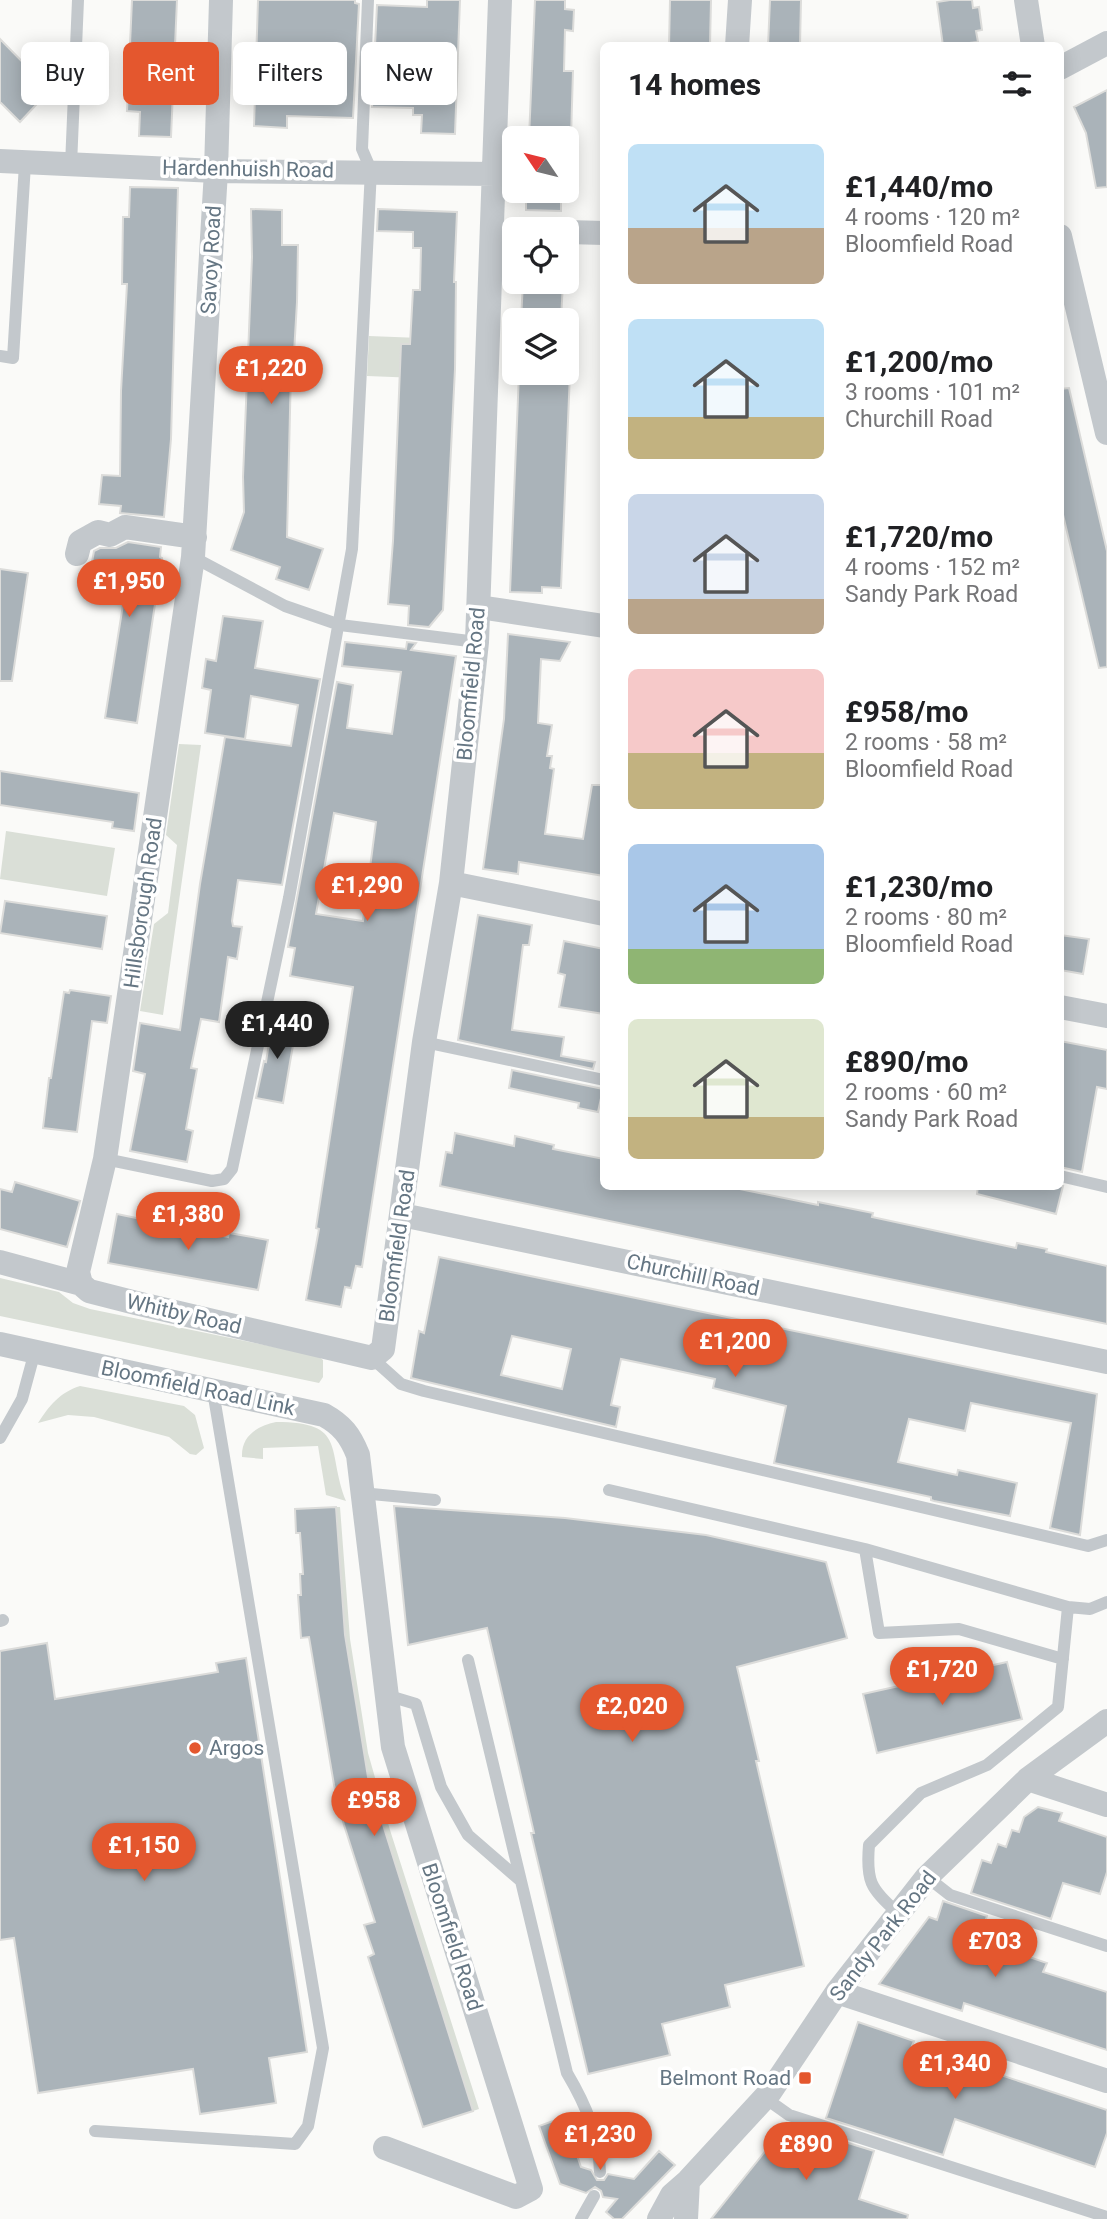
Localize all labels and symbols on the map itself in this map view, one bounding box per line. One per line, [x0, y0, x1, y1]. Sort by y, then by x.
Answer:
north arrow [502, 126, 579, 203]
street label: Hardenhuish Road [162, 156, 334, 182]
street label: Savoy Road [196, 205, 226, 315]
pin: £1,220 [214, 346, 328, 406]
pin: £1,950 [72, 560, 186, 619]
street label: Bloomfield Road [452, 606, 490, 762]
street label: Hillsborough Road [119, 816, 167, 990]
pin: £1,290 [310, 864, 424, 923]
pin: £1,440 [220, 1002, 334, 1061]
street label: Bloomfield Road [374, 1168, 420, 1324]
pin: £1,380 [131, 1192, 245, 1252]
street label: Churchill Road [624, 1249, 762, 1301]
street label: Whitby Road [124, 1289, 244, 1339]
pin: £1,200 [678, 1320, 792, 1379]
street label: Bloomfield Road Link [99, 1356, 297, 1420]
pin: £1,720 [885, 1648, 999, 1707]
pin: £2,020 [575, 1684, 689, 1744]
place label: Argos [209, 1736, 264, 1760]
marker: Argos [187, 1740, 203, 1756]
pin: £958 [333, 1778, 415, 1838]
pin: £1,150 [87, 1824, 201, 1883]
street label: Bloomfield Road [417, 1860, 487, 2014]
street label: Sandy Park Road [825, 1866, 941, 2006]
pin: £703 [954, 1920, 1036, 1979]
pin: £1,340 [898, 2042, 1012, 2101]
place label: Belmont Road [659, 2066, 791, 2090]
marker: Belmont Road [797, 2070, 813, 2086]
pin: £1,230 [543, 2112, 657, 2172]
pin: £890 [765, 2122, 847, 2182]

